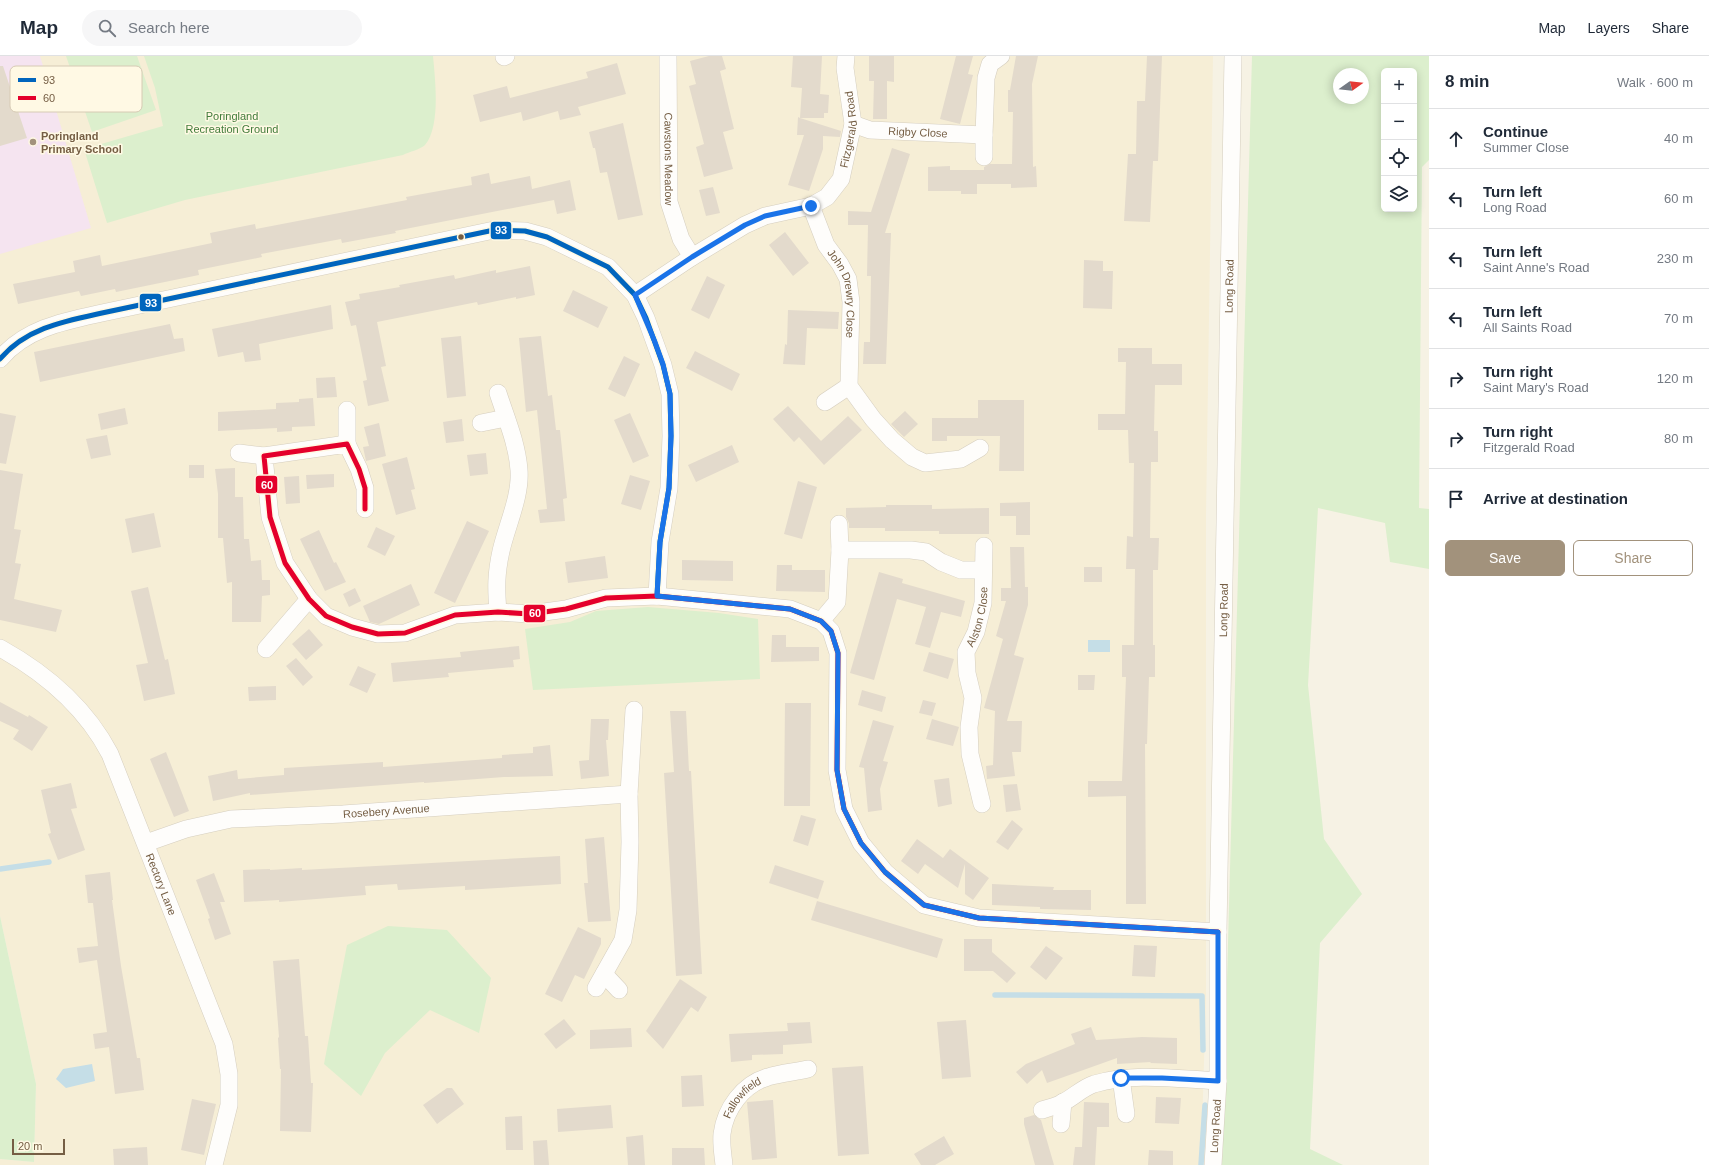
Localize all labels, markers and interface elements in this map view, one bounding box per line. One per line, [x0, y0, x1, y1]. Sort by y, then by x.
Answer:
search box [82, 10, 362, 46]
text: Map [20, 17, 58, 38]
icon: search [96, 17, 118, 39]
text: Search here [128, 19, 210, 36]
text: Map [1538, 20, 1566, 36]
text: Layers [1588, 20, 1630, 36]
text: Share [1652, 20, 1689, 36]
legend [10, 66, 142, 112]
north arrow [1333, 68, 1369, 104]
map controls [1381, 68, 1417, 212]
button: + [1381, 68, 1417, 104]
text: 8 min [1445, 72, 1489, 91]
text: 93 [43, 74, 55, 86]
text: Walk · 600 m [1617, 75, 1693, 90]
street label: Fitzgerald Road [838, 90, 859, 169]
text: 60 [43, 92, 55, 104]
button: − [1381, 104, 1417, 140]
park label: Poringland Recreation Ground [186, 110, 278, 135]
street label: Cawstons Meadow [662, 112, 675, 206]
text: Continue [1483, 123, 1548, 140]
street label: Rigby Close [888, 125, 948, 139]
icon: ahead [1445, 128, 1467, 150]
place label: Poringland Primary School [41, 130, 122, 155]
text: 40 m [1664, 131, 1693, 146]
marker: Poringland Primary School [28, 137, 38, 147]
button: locate [1381, 140, 1417, 176]
text: Summer Close [1483, 140, 1569, 155]
button: layers [1381, 176, 1417, 212]
text: Turn left [1483, 183, 1542, 200]
icon: left [1445, 188, 1467, 210]
text: 60 m [1664, 191, 1693, 206]
route end [802, 197, 820, 215]
text: Long Road [1483, 200, 1547, 215]
line badge: 93 [490, 221, 512, 240]
text: 93 [495, 224, 507, 236]
unlabelled marker [456, 232, 466, 242]
text: Turn left [1483, 243, 1542, 260]
street label: John Drewry Close [825, 247, 857, 338]
icon: left [1445, 248, 1467, 270]
text: 230 m [1657, 251, 1693, 266]
street label: Long Road [1223, 259, 1236, 313]
text: Saint Anne's Road [1483, 260, 1590, 275]
line badge: 93 [139, 293, 162, 312]
text: 93 [145, 297, 157, 309]
text: Turn left [1483, 303, 1542, 320]
icon: left [1445, 308, 1467, 330]
text: 70 m [1664, 311, 1693, 326]
text: All Saints Road [1483, 320, 1572, 335]
text: Turn right [1483, 363, 1553, 380]
icon: right [1445, 368, 1467, 390]
text: 120 m [1657, 371, 1693, 386]
text: Saint Mary's Road [1483, 380, 1589, 395]
text: Turn right [1483, 423, 1553, 440]
icon: right [1445, 428, 1467, 450]
text: 80 m [1664, 431, 1693, 446]
text: Fitzgerald Road [1483, 440, 1575, 455]
line badge: 60 [255, 475, 278, 494]
text: 60 [261, 479, 273, 491]
icon: arrive [1445, 488, 1467, 510]
text: Arrive at destination [1483, 490, 1628, 507]
button: Save [1445, 540, 1565, 576]
button: Share [1573, 540, 1693, 576]
street label: Long Road [1217, 583, 1230, 637]
street label: Alston Close [964, 587, 989, 649]
line badge: 60 [523, 604, 546, 623]
text: 60 [529, 607, 541, 619]
street label: Rosebery Avenue [343, 802, 430, 820]
street label: Rectory Lane [144, 852, 179, 917]
route start [1112, 1069, 1130, 1087]
street label: Fallowfield [721, 1075, 763, 1120]
street label: Long Road [1208, 1099, 1223, 1153]
scale bar [12, 1137, 65, 1156]
text: 20 m [18, 1140, 42, 1152]

